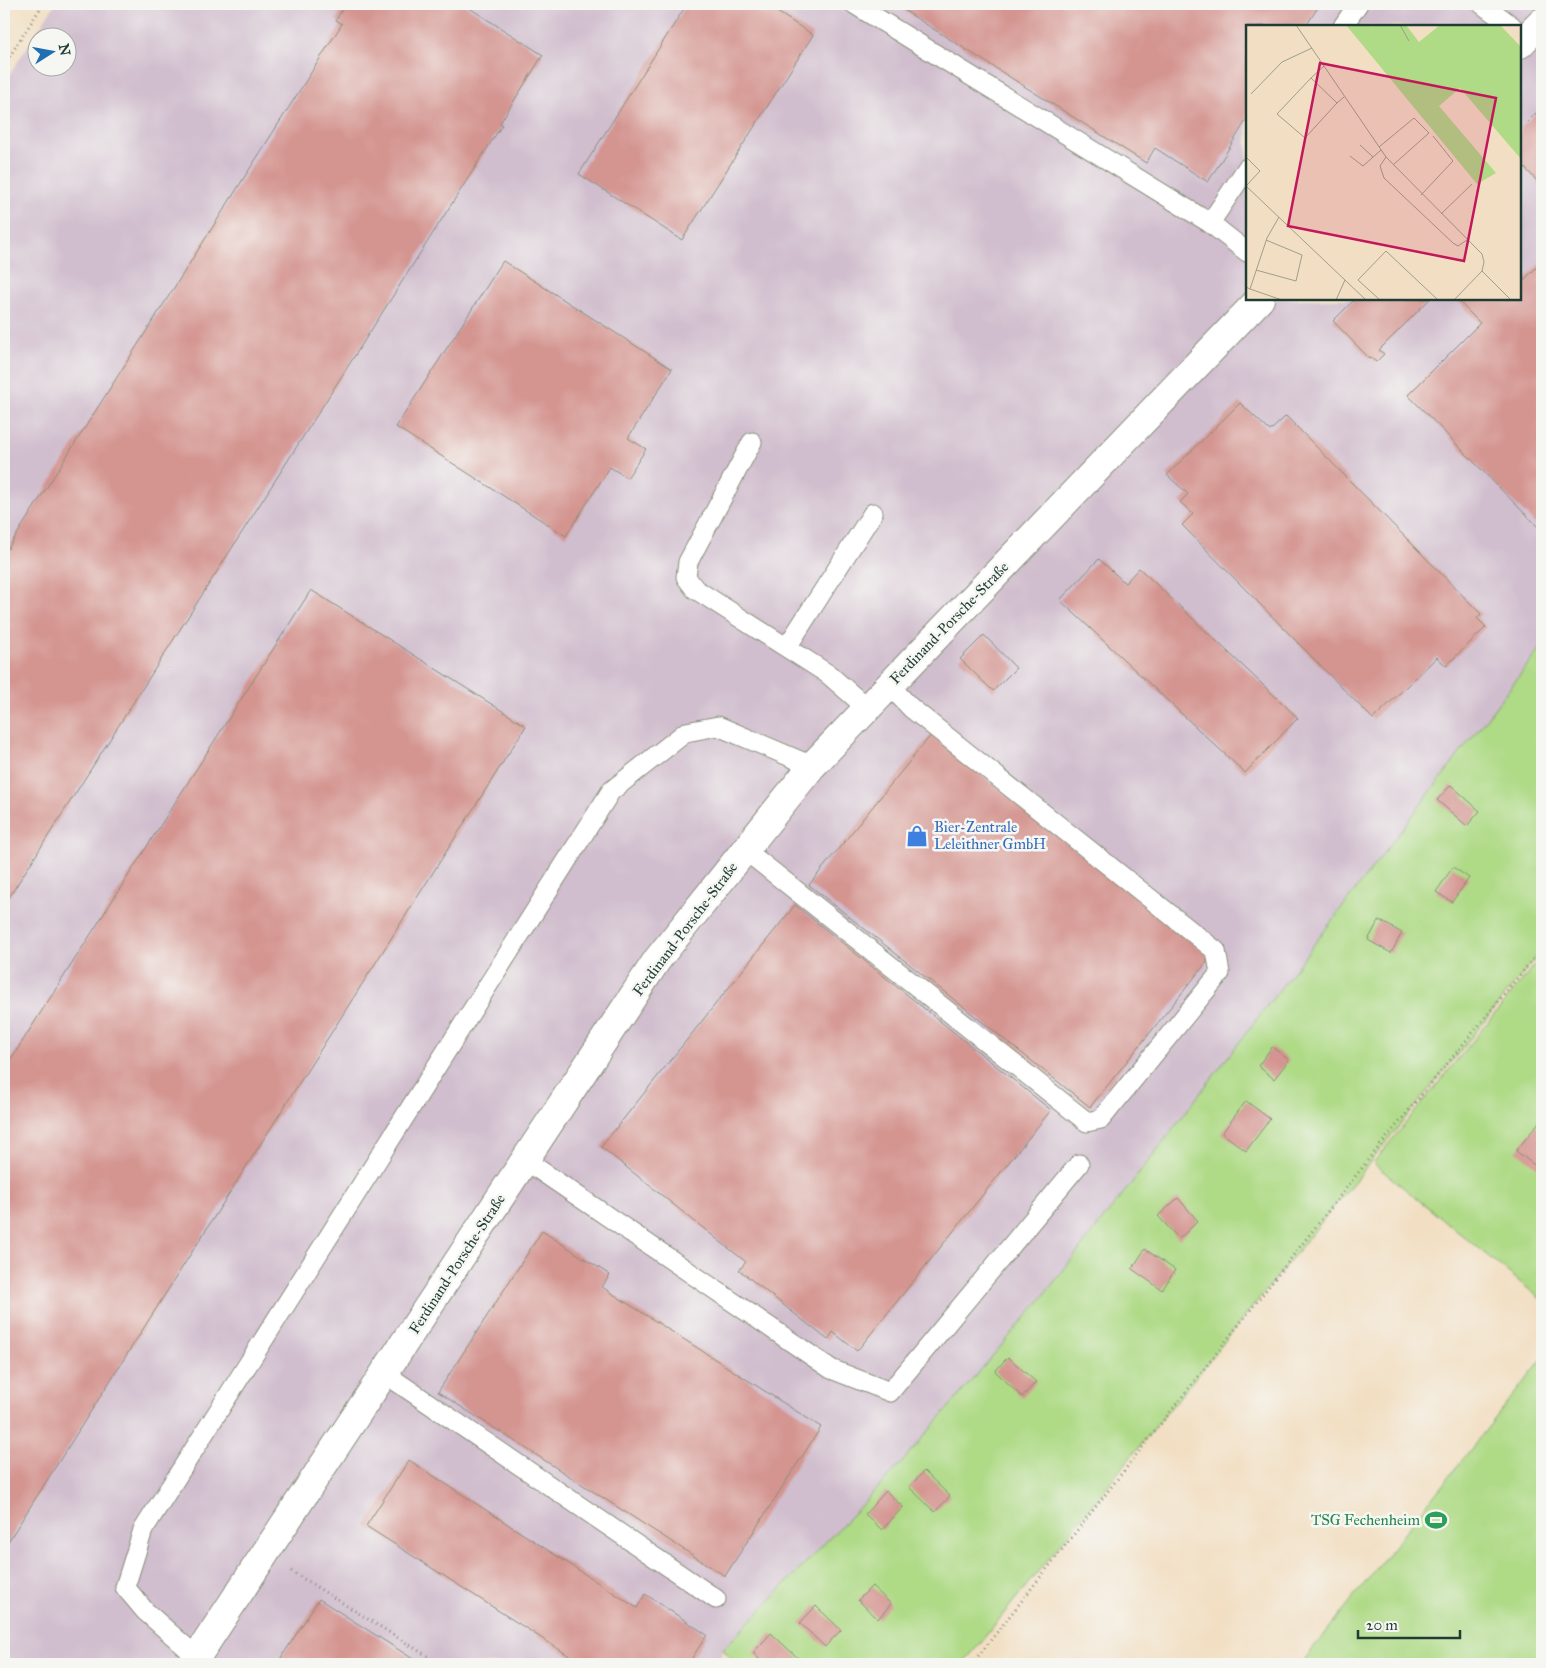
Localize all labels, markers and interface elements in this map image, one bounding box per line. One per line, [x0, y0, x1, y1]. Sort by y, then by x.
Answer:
inset map [1246, 25, 1521, 300]
north arrow [28, 28, 78, 78]
text: N [55, 42, 74, 57]
street label: Ferdinand-Porsche-Straße [886, 558, 1012, 688]
place label: Bier-Zentrale Leleithner GmbH [934, 818, 1046, 853]
shop icon: Bier-Zentrale Leleithner GmbH [904, 823, 930, 849]
street label: Ferdinand-Porsche-Straße [629, 858, 741, 1000]
street label: Ferdinand-Porsche-Straße [405, 1191, 509, 1337]
sports icon: TSG Fechenheim [1423, 1507, 1449, 1533]
place label: TSG Fechenheim [1311, 1511, 1420, 1529]
scale bar [1358, 1608, 1461, 1640]
text: 20 m [1366, 1616, 1398, 1634]

